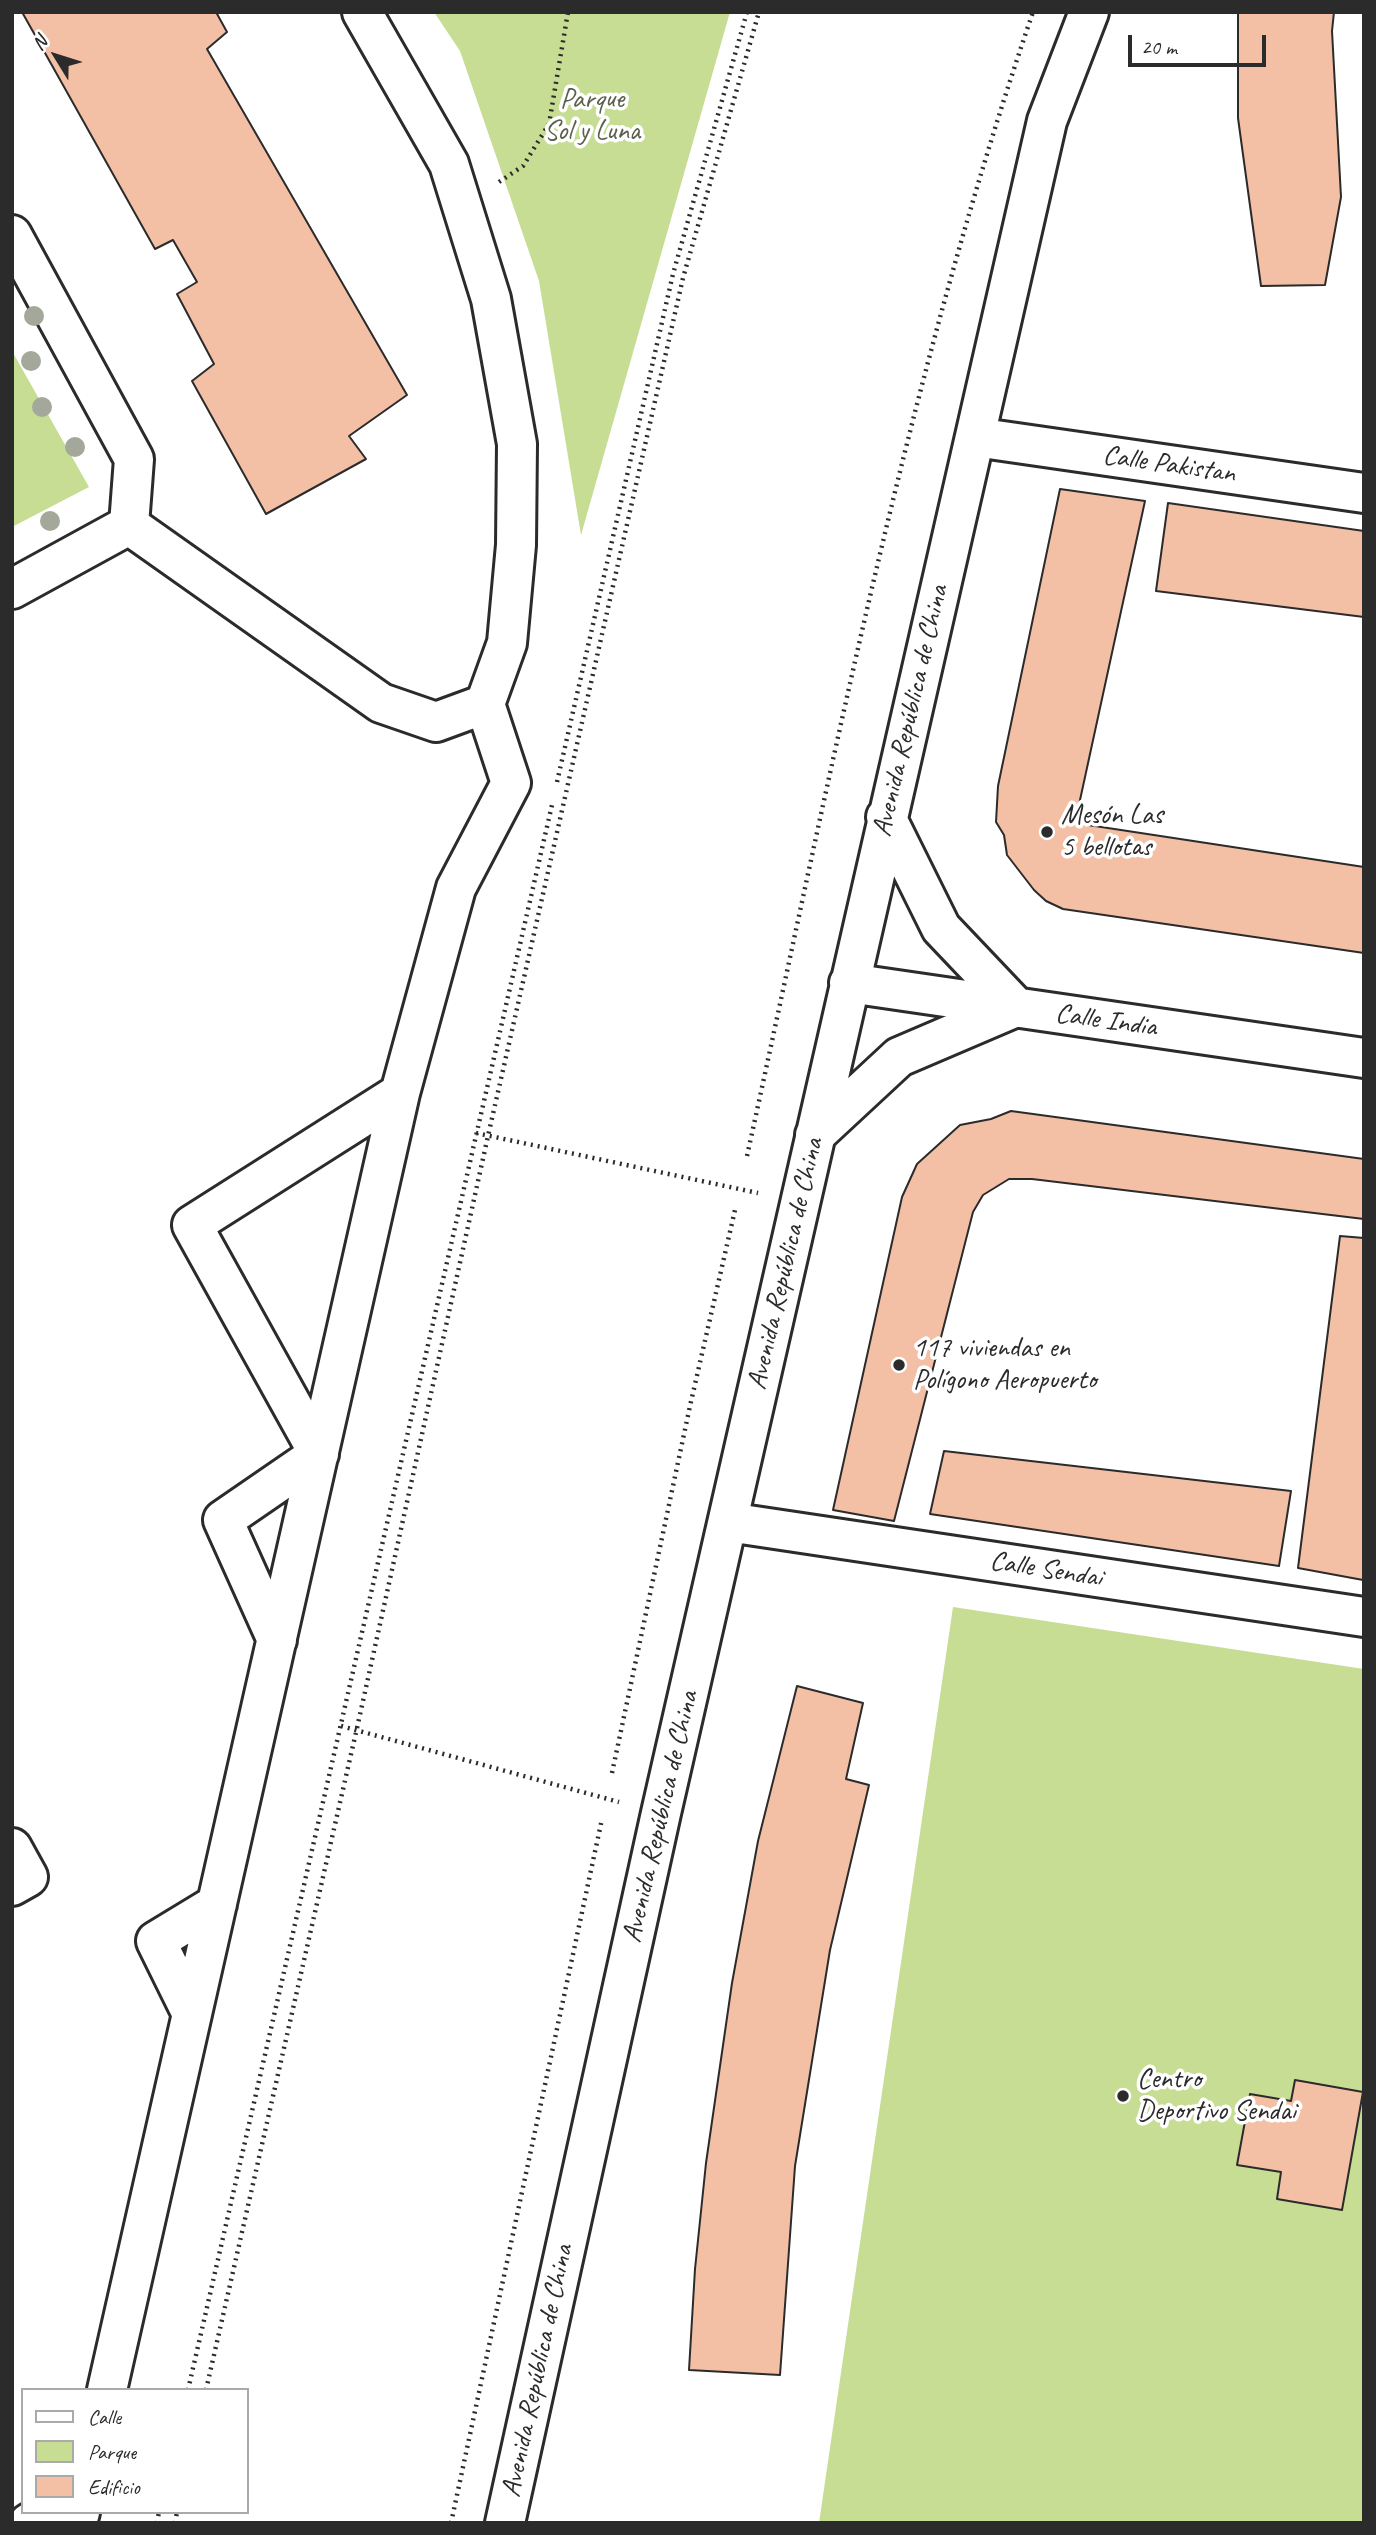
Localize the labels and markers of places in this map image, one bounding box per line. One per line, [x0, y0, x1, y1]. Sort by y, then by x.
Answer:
place label: Mesón Las 5 bellotas [1061, 799, 1163, 865]
marker: Mesón Las 5 bellotas [1039, 824, 1055, 840]
place label: 117 viviendas en Polígono Aeropuerto [913, 1332, 1096, 1398]
marker: 117 viviendas en Polígono Aeropuerto [891, 1357, 907, 1373]
place label: Centro Deportivo Sendai [1137, 2063, 1296, 2129]
marker: Centro Deportivo Sendai [1115, 2088, 1131, 2104]

